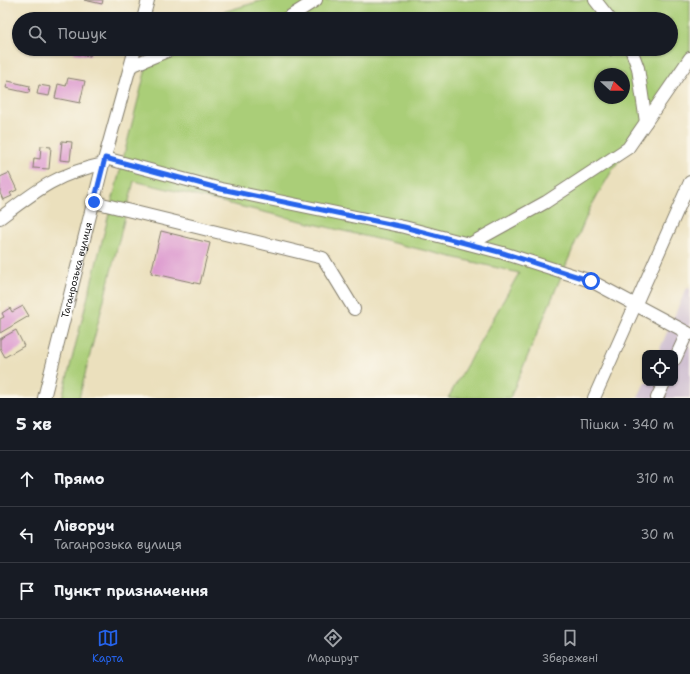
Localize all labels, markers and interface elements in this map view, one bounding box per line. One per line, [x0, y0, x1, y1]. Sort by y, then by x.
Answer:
search box [12, 12, 678, 56]
icon: search [26, 23, 48, 45]
text: Пошук [58, 24, 107, 44]
north arrow [594, 68, 630, 104]
route end [85, 193, 103, 211]
street label: Таганрозька вулиця [58, 221, 95, 319]
route start [582, 272, 600, 290]
map controls [642, 350, 678, 386]
button: locate [642, 350, 678, 386]
text: 5 хв [16, 413, 52, 435]
text: Пішки · 340 m [580, 416, 674, 433]
icon: ahead [16, 468, 38, 490]
text: Прямо [54, 469, 104, 489]
text: 310 m [636, 470, 674, 487]
text: Ліворуч [54, 516, 114, 536]
icon: left [16, 524, 38, 546]
text: 30 m [640, 526, 674, 543]
text: Таганрозька вулиця [54, 536, 182, 553]
icon: arrive [16, 580, 38, 602]
text: Пункт призначення [54, 581, 209, 601]
tab: Карта [92, 627, 123, 666]
tab: Маршрут [307, 627, 359, 666]
tab: Збережені [542, 627, 598, 666]

